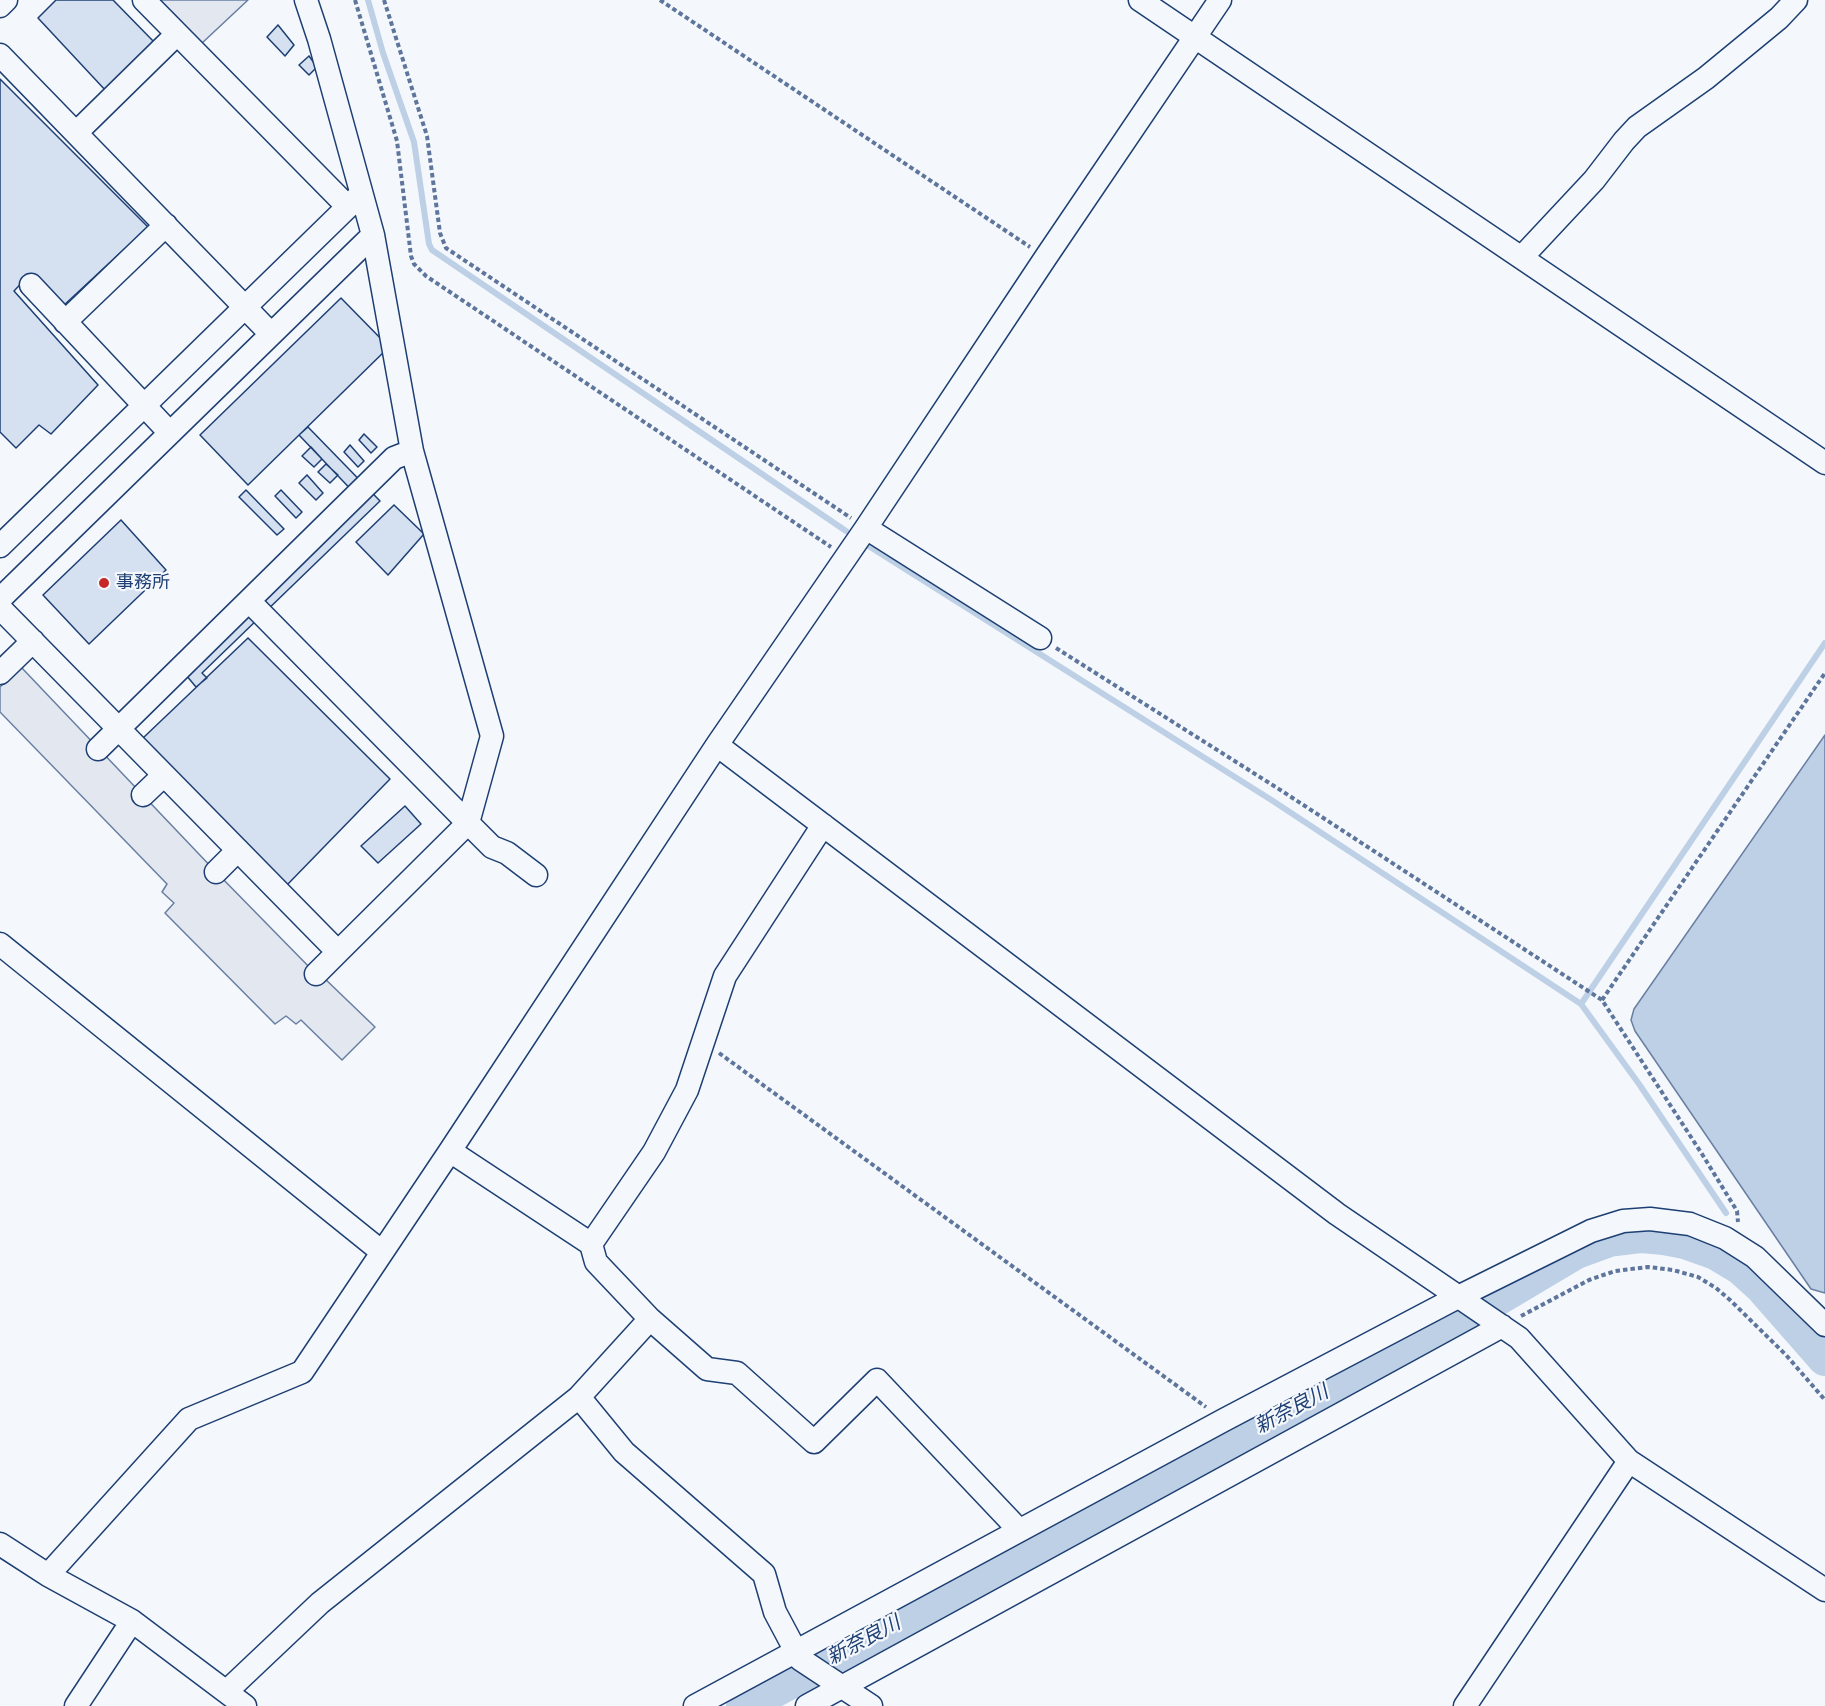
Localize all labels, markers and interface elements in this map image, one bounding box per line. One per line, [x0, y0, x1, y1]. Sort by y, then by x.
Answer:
place label: 事務所 [116, 572, 170, 594]
marker: 事務所 [97, 576, 111, 590]
water label: 新奈良川 [1251, 1381, 1333, 1439]
water label: 新奈良川 [823, 1612, 905, 1670]

